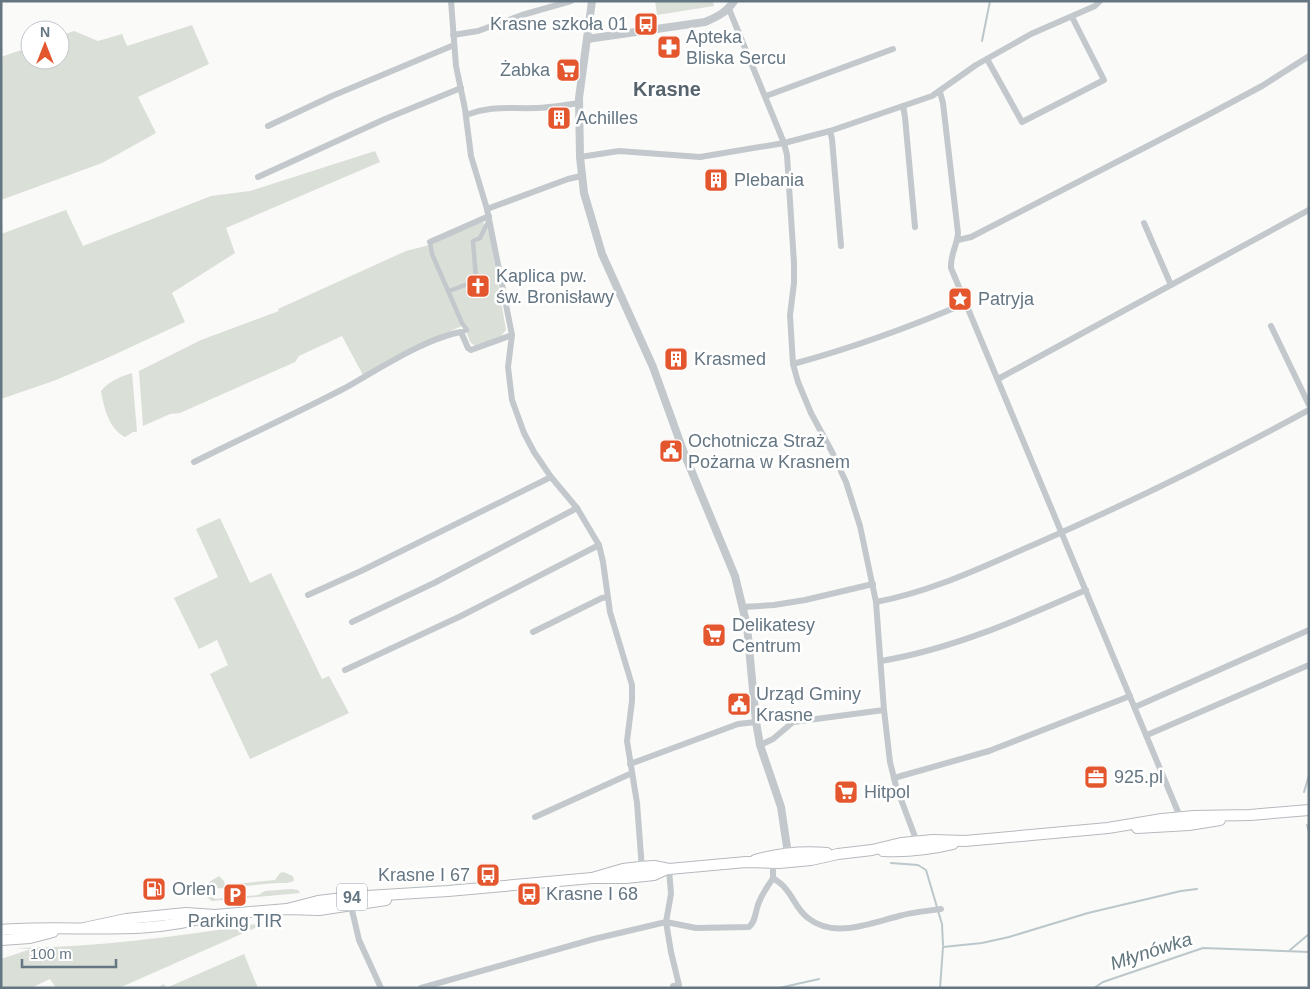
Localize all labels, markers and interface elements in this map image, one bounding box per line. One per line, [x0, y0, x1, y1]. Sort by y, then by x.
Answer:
bus stop icon: Krasne szkoła 01 [633, 11, 659, 37]
place label: Krasne szkoła 01 [490, 14, 628, 34]
north arrow [20, 20, 70, 70]
text: N [40, 24, 50, 40]
place label: Apteka Bliska Sercu [686, 27, 786, 68]
pharmacy icon: Apteka Bliska Sercu [656, 34, 682, 60]
supermarket icon: Żabka [555, 57, 581, 83]
place label: Żabka [500, 60, 551, 80]
district label: Krasne [633, 78, 701, 100]
building icon: Achilles [546, 105, 572, 131]
place label: Achilles [576, 108, 638, 128]
building icon: Plebania [703, 167, 729, 193]
place label: Plebania [734, 170, 805, 190]
place label: Kaplica pw. św. Bronisławy [496, 266, 614, 307]
church icon: Kaplica pw. św. Bronisławy [465, 273, 491, 299]
place icon: Patryja [947, 286, 973, 312]
place label: Patryja [978, 289, 1035, 309]
building icon: Krasmed [663, 346, 689, 372]
place label: Krasmed [694, 349, 766, 369]
place label: Ochotnicza Straż Pożarna w Krasnem [688, 431, 850, 472]
public building icon: Ochotnicza Straż Pożarna w Krasnem [658, 438, 684, 464]
place label: Delikatesy Centrum [732, 615, 815, 656]
supermarket icon: Delikatesy Centrum [701, 622, 727, 648]
place label: Urząd Gminy Krasne [756, 684, 861, 725]
public building icon: Urząd Gminy Krasne [726, 691, 752, 717]
office icon: 925.pl [1083, 764, 1109, 790]
place label: 925.pl [1114, 767, 1163, 787]
supermarket icon: Hitpol [833, 779, 859, 805]
place label: Hitpol [864, 782, 910, 802]
bus stop icon: Krasne I 67 [475, 862, 501, 888]
place label: Krasne I 67 [378, 865, 470, 885]
fuel station icon: Orlen [141, 876, 167, 902]
place label: Orlen [172, 879, 216, 899]
bus stop icon: Krasne I 68 [516, 881, 542, 907]
parking icon: Parking TIR [222, 882, 248, 908]
road number: 94 [337, 884, 367, 910]
place label: Krasne I 68 [546, 884, 638, 904]
place label: Parking TIR [188, 911, 282, 931]
water label: Młynówka [1108, 928, 1194, 974]
scale bar [22, 936, 116, 968]
text: 100 m [30, 945, 72, 962]

